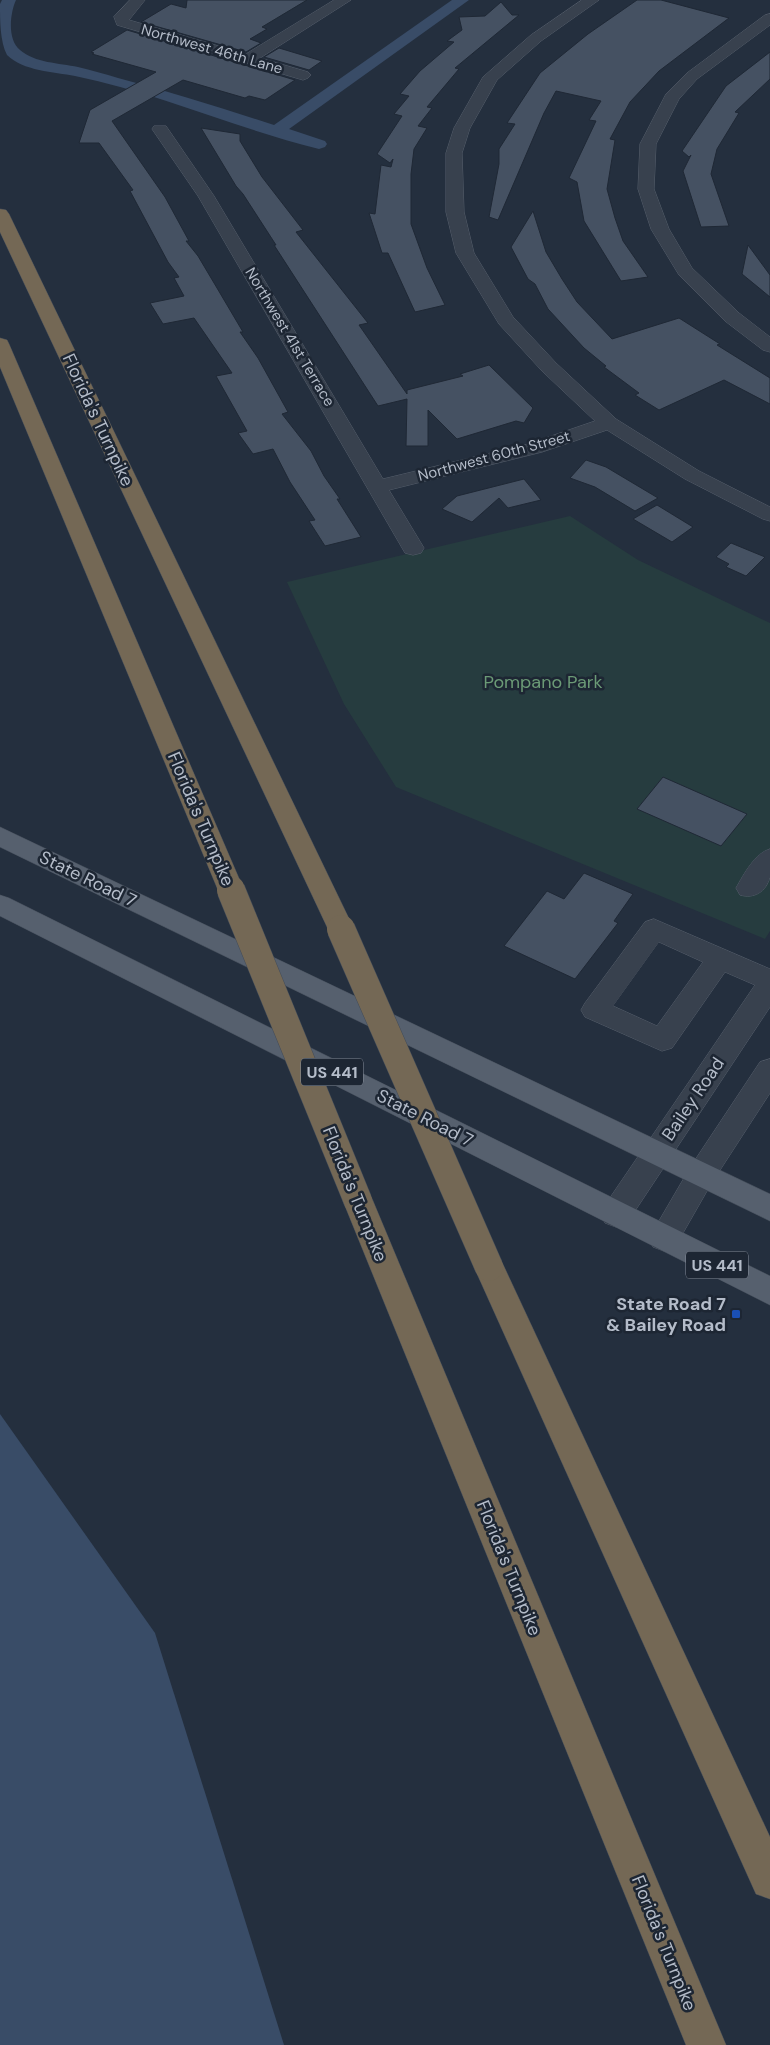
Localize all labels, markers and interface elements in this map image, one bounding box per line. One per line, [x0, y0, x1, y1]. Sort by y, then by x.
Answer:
street label: Northwest 46th Lane [139, 19, 285, 79]
street label: Northwest 41st Terrace [241, 264, 339, 410]
street label: Florida's Turnpike [57, 350, 139, 490]
street label: Northwest 60th Street [416, 426, 572, 486]
park label: Pompano Park [483, 670, 603, 694]
street label: Florida's Turnpike [162, 748, 240, 890]
street label: State Road 7 [35, 845, 141, 913]
street label: Bailey Road [656, 1053, 730, 1145]
road number: US 441 [301, 1058, 363, 1086]
street label: State Road 7 [373, 1083, 477, 1153]
street label: Florida's Turnpike [317, 1123, 393, 1265]
road number: US 441 [686, 1252, 748, 1278]
place label: State Road 7 & Bailey Road [606, 1292, 726, 1337]
marker: State Road 7 & Bailey Road [730, 1308, 742, 1320]
street label: Florida's Turnpike [471, 1497, 547, 1639]
street label: Florida's Turnpike [626, 1872, 702, 2014]

